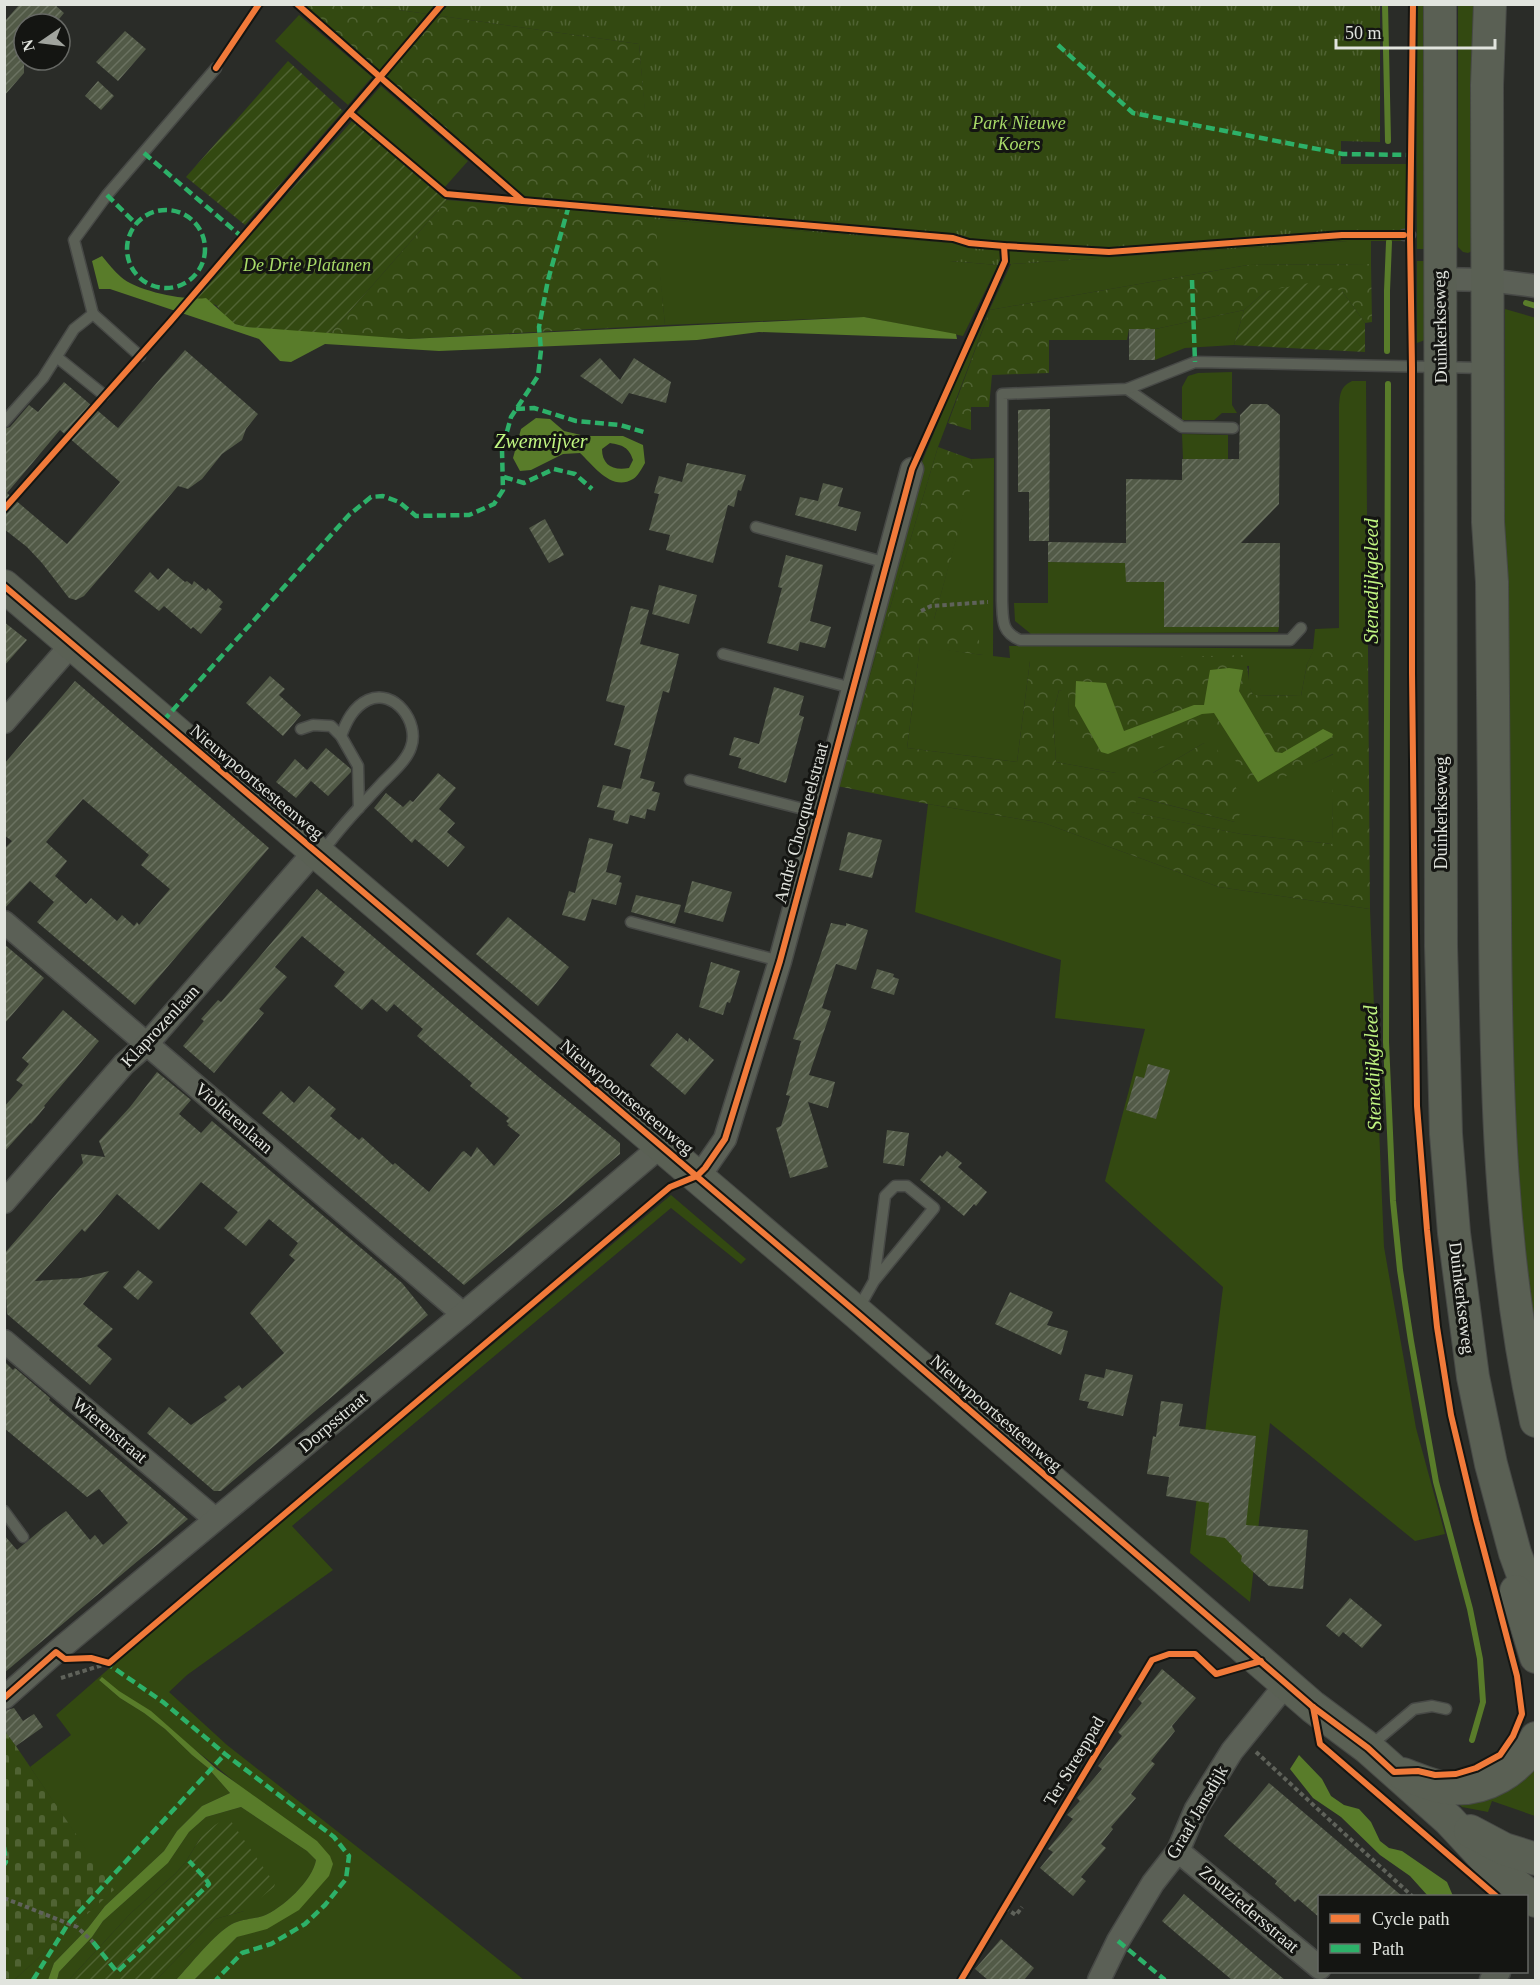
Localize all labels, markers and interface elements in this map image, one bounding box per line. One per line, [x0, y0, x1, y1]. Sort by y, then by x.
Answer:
north arrow [12, 12, 72, 72]
scale bar [1336, 12, 1495, 50]
text: 50 m [1345, 23, 1382, 43]
text: N [18, 37, 38, 53]
park label: Park Nieuwe Koers [971, 113, 1066, 154]
park label: De Drie Platanen [242, 255, 371, 275]
street label: Duinkerkseweg [1429, 270, 1451, 384]
water label: Zwemvijver [494, 430, 588, 453]
water label: Stenedijkgeleed [1360, 517, 1383, 644]
street label: Nieuwpoortsesteenweg [186, 720, 328, 844]
street label: André Chocqueelstraat [770, 741, 832, 905]
street label: Duinkerkseweg [1431, 757, 1451, 869]
street label: Klaprozenlaan [117, 981, 203, 1071]
water label: Stenedijkgeleed [1359, 1004, 1386, 1131]
street label: Nieuwpoortsesteenweg [556, 1035, 698, 1159]
street label: Violierenlaan [191, 1079, 277, 1157]
street label: Duinkerkseweg [1445, 1241, 1479, 1355]
street label: Nieuwpoortsesteenweg [926, 1350, 1066, 1476]
street label: Dorpsstraat [295, 1388, 371, 1456]
street label: Wierenstraat [69, 1393, 151, 1467]
street label: Ter Streeppad [1040, 1713, 1108, 1809]
street label: Graaf Jansdijk [1162, 1762, 1232, 1862]
street label: Zoutziedersstraat [1195, 1862, 1303, 1956]
legend [1318, 1895, 1528, 1973]
text: Cycle path [1372, 1909, 1449, 1929]
text: Path [1372, 1939, 1404, 1959]

